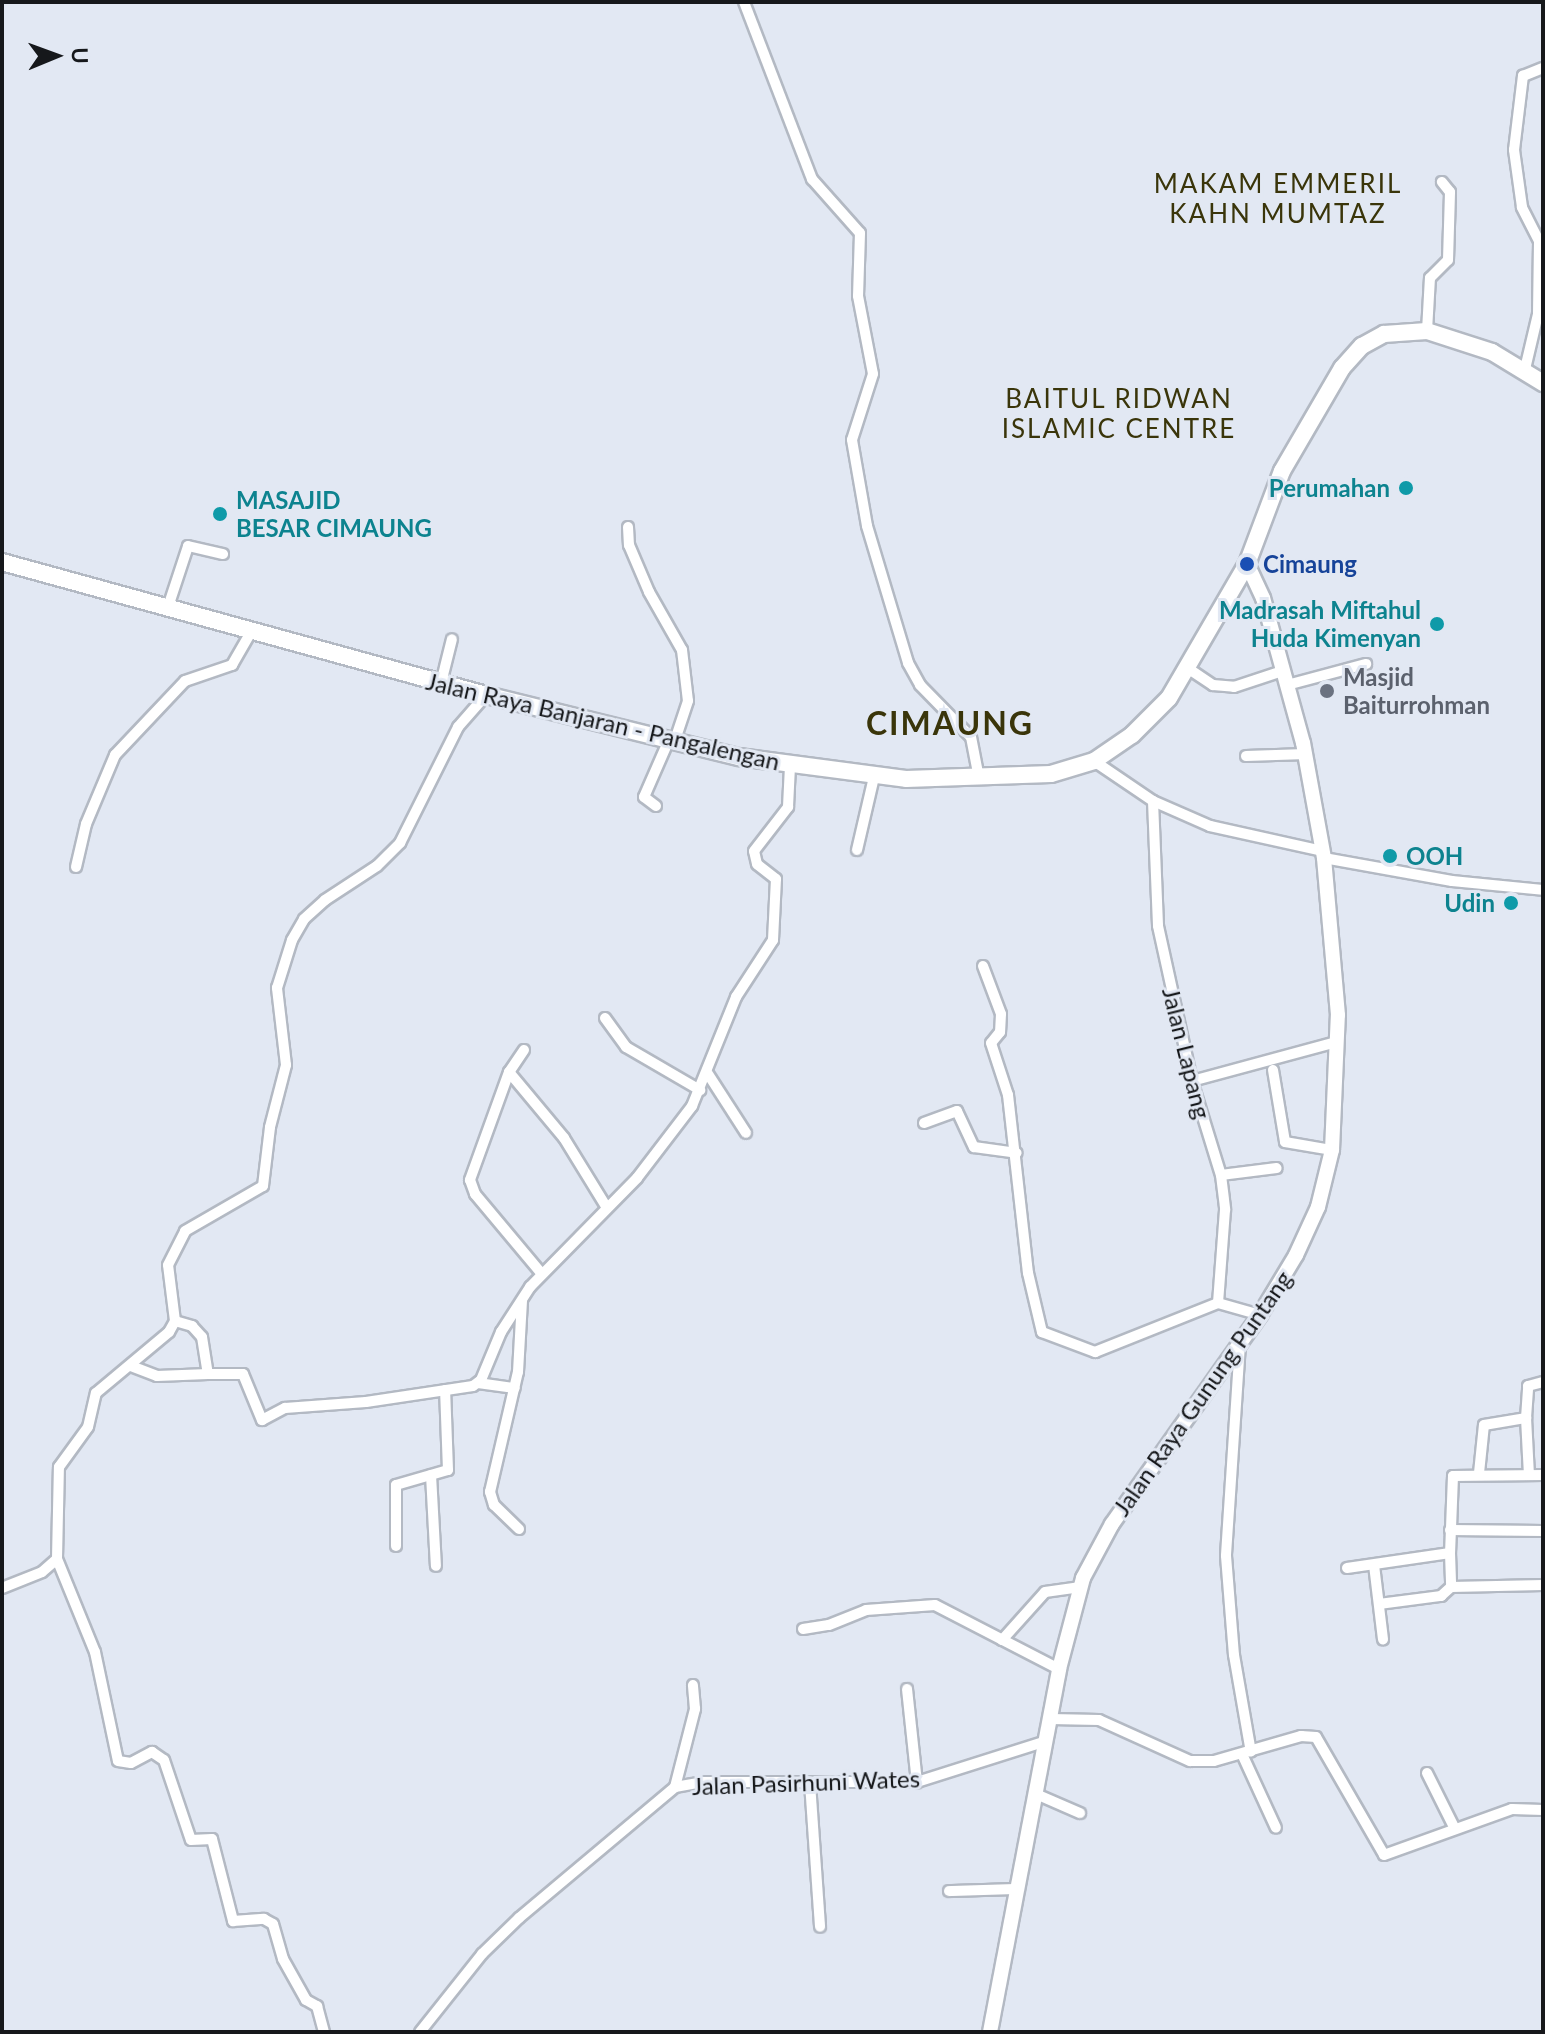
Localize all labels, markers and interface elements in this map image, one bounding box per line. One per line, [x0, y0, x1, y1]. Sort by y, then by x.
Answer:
north arrow [16, 16, 96, 96]
text: U [67, 47, 94, 64]
district label: MAKAM EMMERIL KAHN MUMTAZ [1154, 168, 1402, 230]
district label: BAITUL RIDWAN ISLAMIC CENTRE [1002, 383, 1236, 444]
place label: Perumahan [1269, 474, 1390, 502]
marker: Perumahan [1397, 479, 1415, 497]
place label: MASAJID BESAR CIMAUNG [236, 486, 432, 542]
marker: MASAJID BESAR CIMAUNG [211, 505, 229, 523]
place label: Cimaung [1263, 550, 1357, 578]
marker: Cimaung [1238, 555, 1256, 573]
place label: Madrasah Miftahul Huda Kimenyan [1219, 596, 1421, 652]
marker: Madrasah Miftahul Huda Kimenyan [1428, 615, 1446, 633]
place label: Masjid Baiturrohman [1343, 663, 1490, 719]
street label: Jalan Raya Banjaran - Pangalengan [423, 666, 783, 776]
marker: Masjid Baiturrohman [1318, 682, 1336, 700]
district label: CIMAUNG [866, 704, 1034, 742]
place label: OOH [1406, 842, 1463, 870]
marker: OOH [1381, 847, 1399, 865]
place label: Udin [1444, 889, 1495, 917]
marker: Udin [1502, 894, 1520, 912]
street label: Jalan Lapang [1157, 984, 1217, 1122]
street label: Jalan Raya Gunung Puntang [1106, 1265, 1298, 1521]
street label: Jalan Pasirhuni Wates [691, 1764, 921, 1800]

